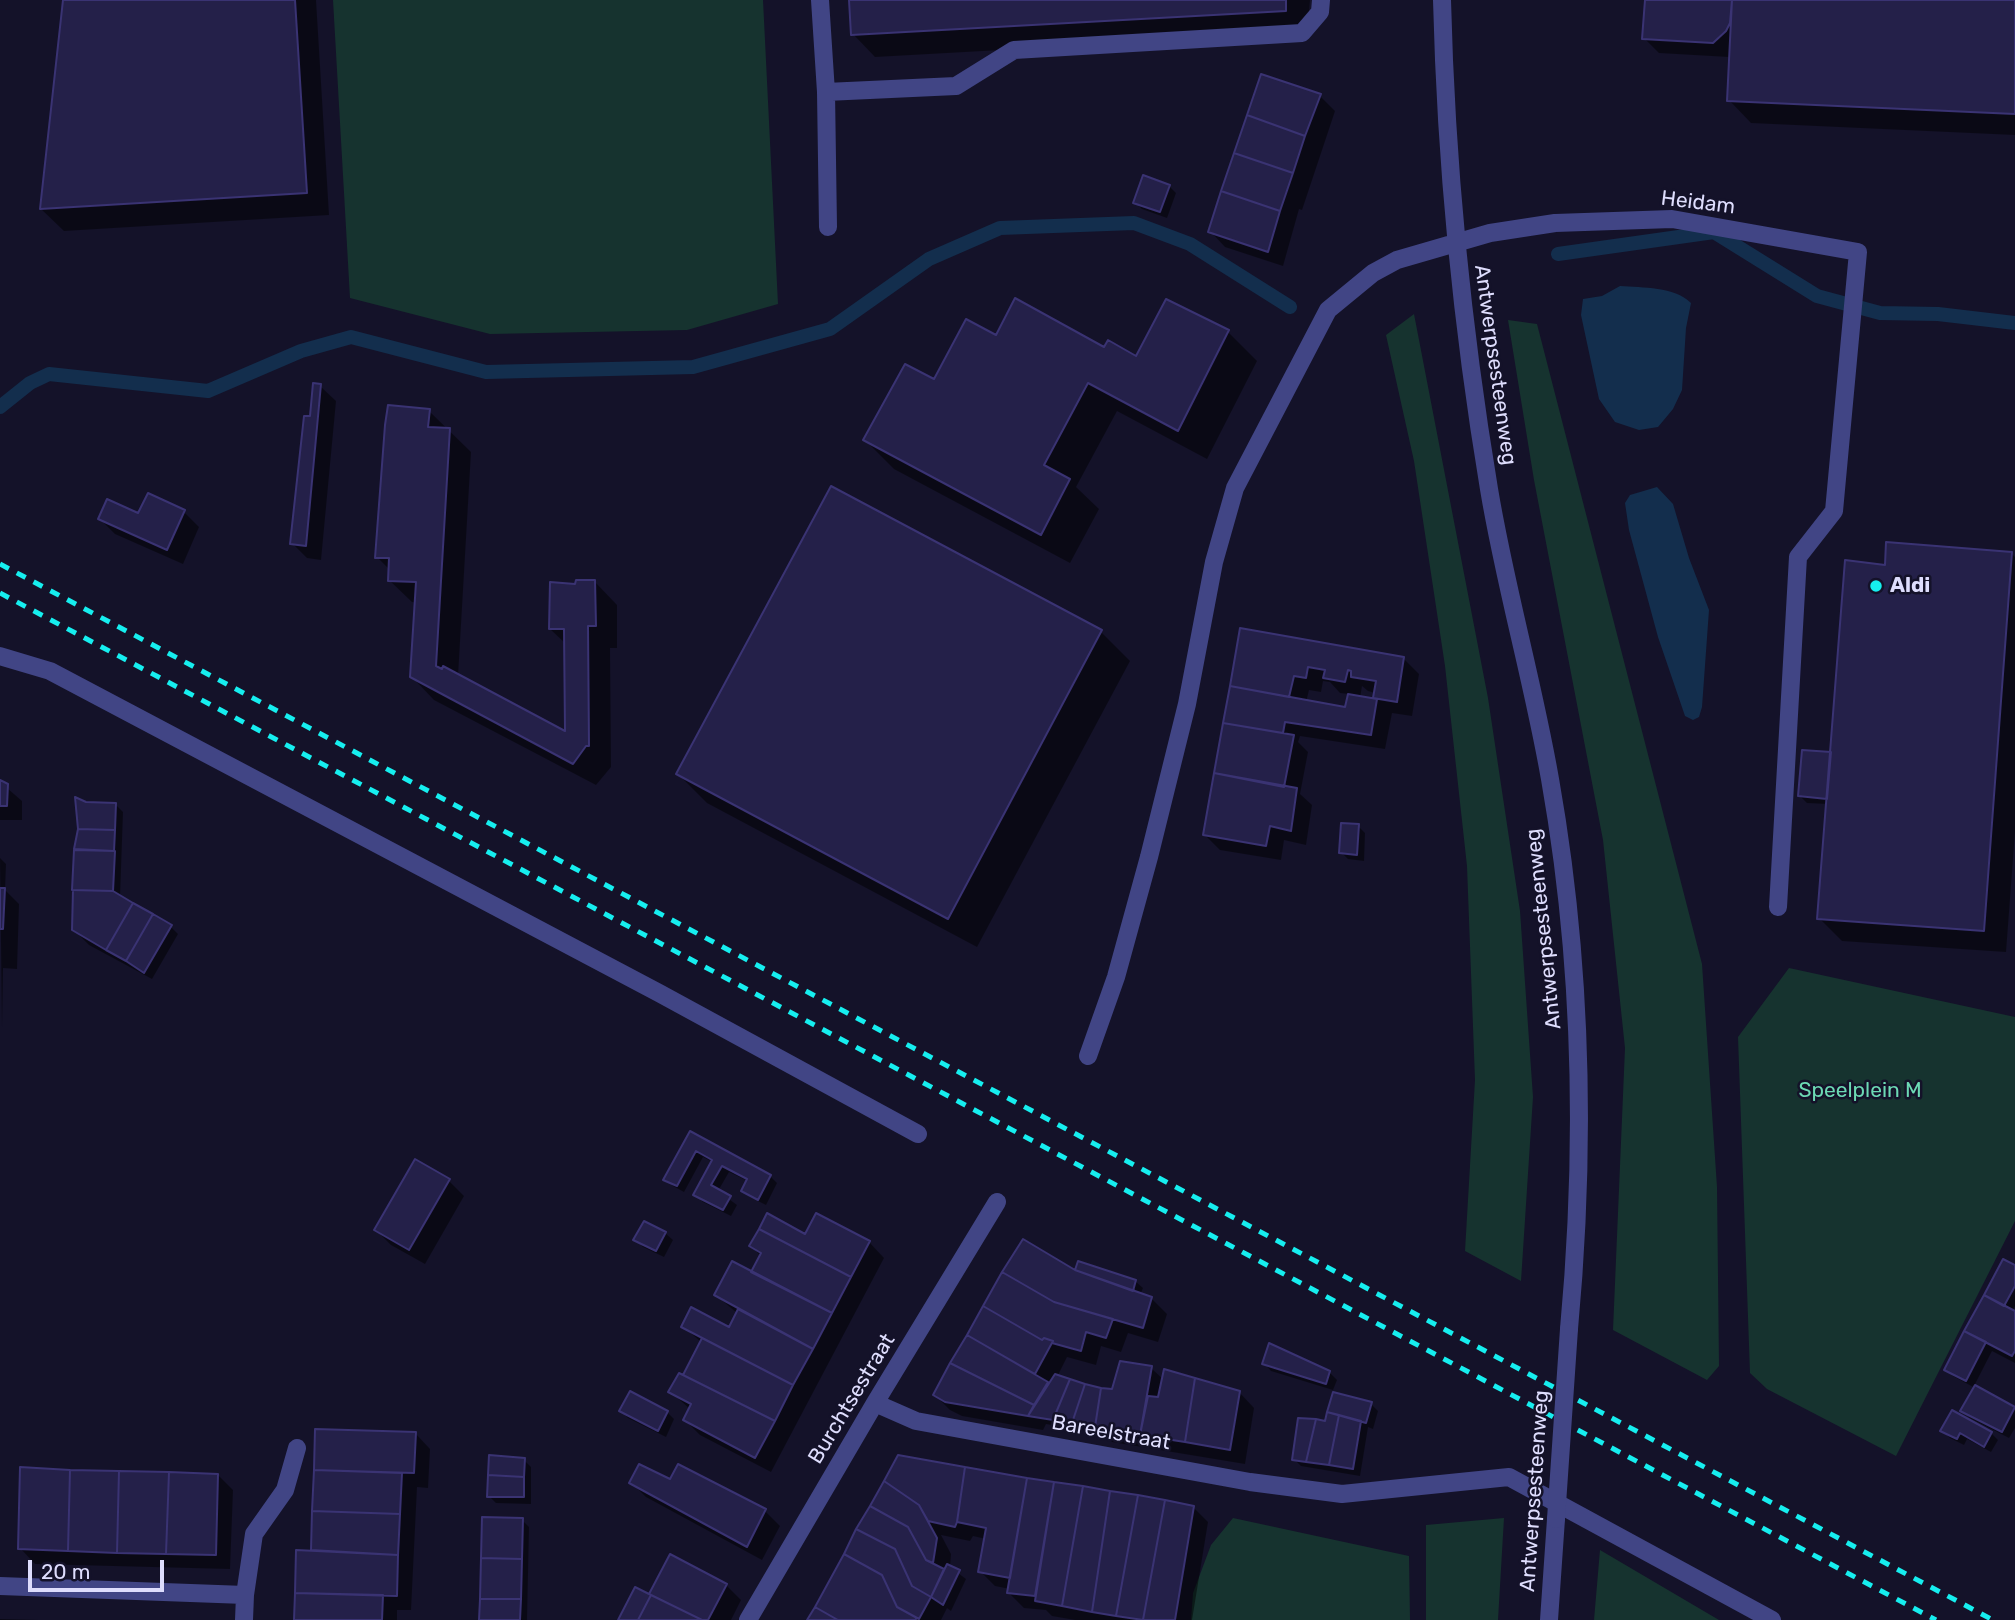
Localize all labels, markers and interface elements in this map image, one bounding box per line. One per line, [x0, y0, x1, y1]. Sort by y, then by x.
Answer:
street label: Heidam [1659, 186, 1737, 220]
street label: Antwerpsesteenweg [1468, 263, 1522, 467]
place label: Aldi [1890, 573, 1930, 599]
marker: Aldi [1868, 578, 1884, 594]
street label: Antwerpsesteenweg [1521, 827, 1567, 1031]
park label: Speelplein M [1798, 1078, 1922, 1104]
street label: Burchtsestraat [803, 1329, 901, 1469]
street label: Antwerpsesteenweg [1515, 1389, 1555, 1593]
street label: Bareelstraat [1050, 1410, 1172, 1456]
scale bar [32, 1546, 168, 1590]
text: 20 m [41, 1559, 90, 1584]

